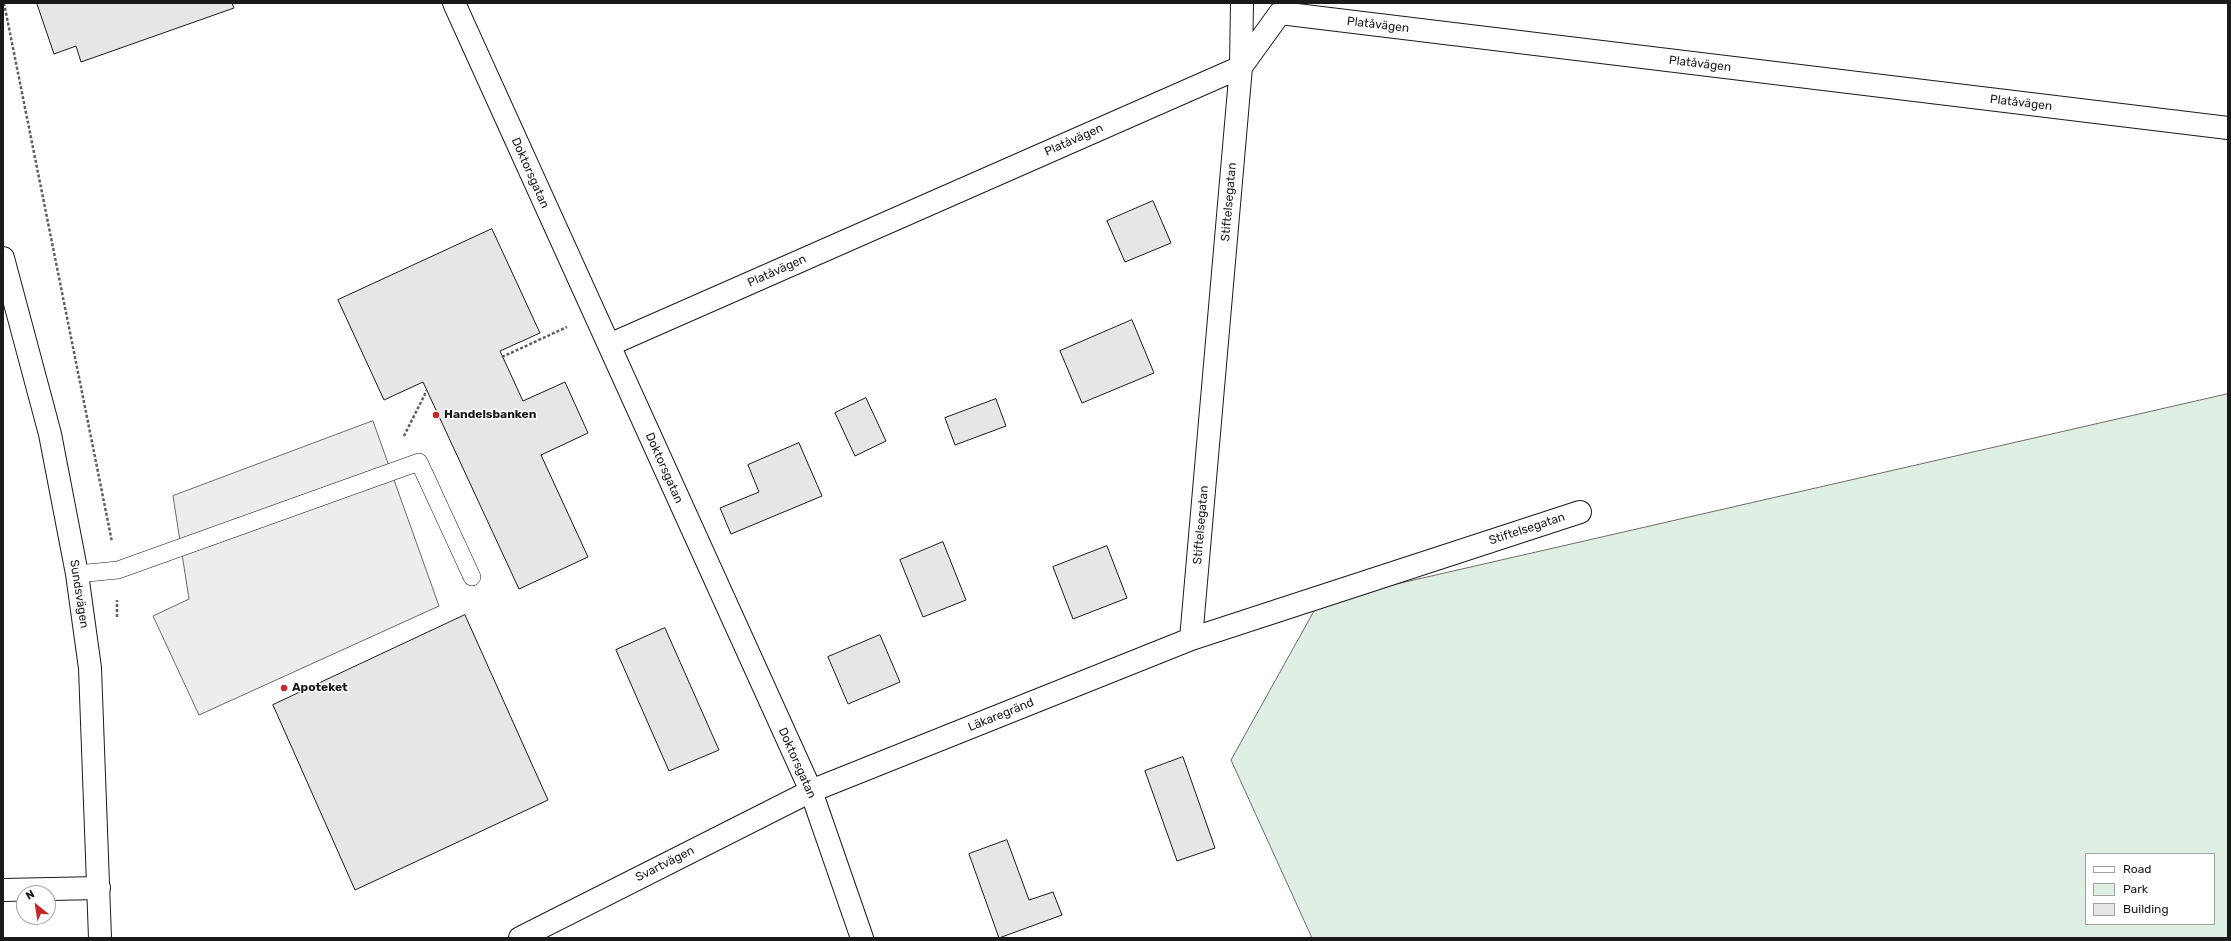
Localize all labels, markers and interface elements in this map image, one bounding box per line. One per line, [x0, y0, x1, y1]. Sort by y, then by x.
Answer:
street label: Platåvägen [1346, 14, 1410, 36]
street label: Platåvägen [1668, 53, 1732, 75]
street label: Platåvägen [1989, 92, 2053, 114]
street label: Platåvägen [1042, 121, 1106, 159]
street label: Doktorsgatan [508, 135, 552, 211]
street label: Stiftelsegatan [1218, 162, 1240, 242]
street label: Platåvägen [745, 252, 809, 290]
place label: Handelsbanken [444, 408, 536, 422]
marker: Handelsbanken [431, 410, 441, 420]
street label: Doktorsgatan [642, 430, 686, 506]
street label: Stiftelsegatan [1190, 485, 1212, 565]
street label: Stiftelsegatan [1487, 510, 1567, 548]
street label: Sundsvägen [66, 559, 92, 629]
place label: Apoteket [292, 681, 348, 695]
marker: Apoteket [279, 683, 289, 693]
street label: Läkaregränd [966, 695, 1036, 735]
street label: Doktorsgatan [775, 725, 819, 801]
street label: Svartvägen [633, 843, 697, 885]
legend [2085, 853, 2215, 925]
text: Road [2123, 862, 2151, 876]
text: Park [2123, 882, 2148, 896]
north arrow [16, 885, 56, 925]
text: N [24, 887, 37, 903]
text: Building [2123, 902, 2169, 916]

